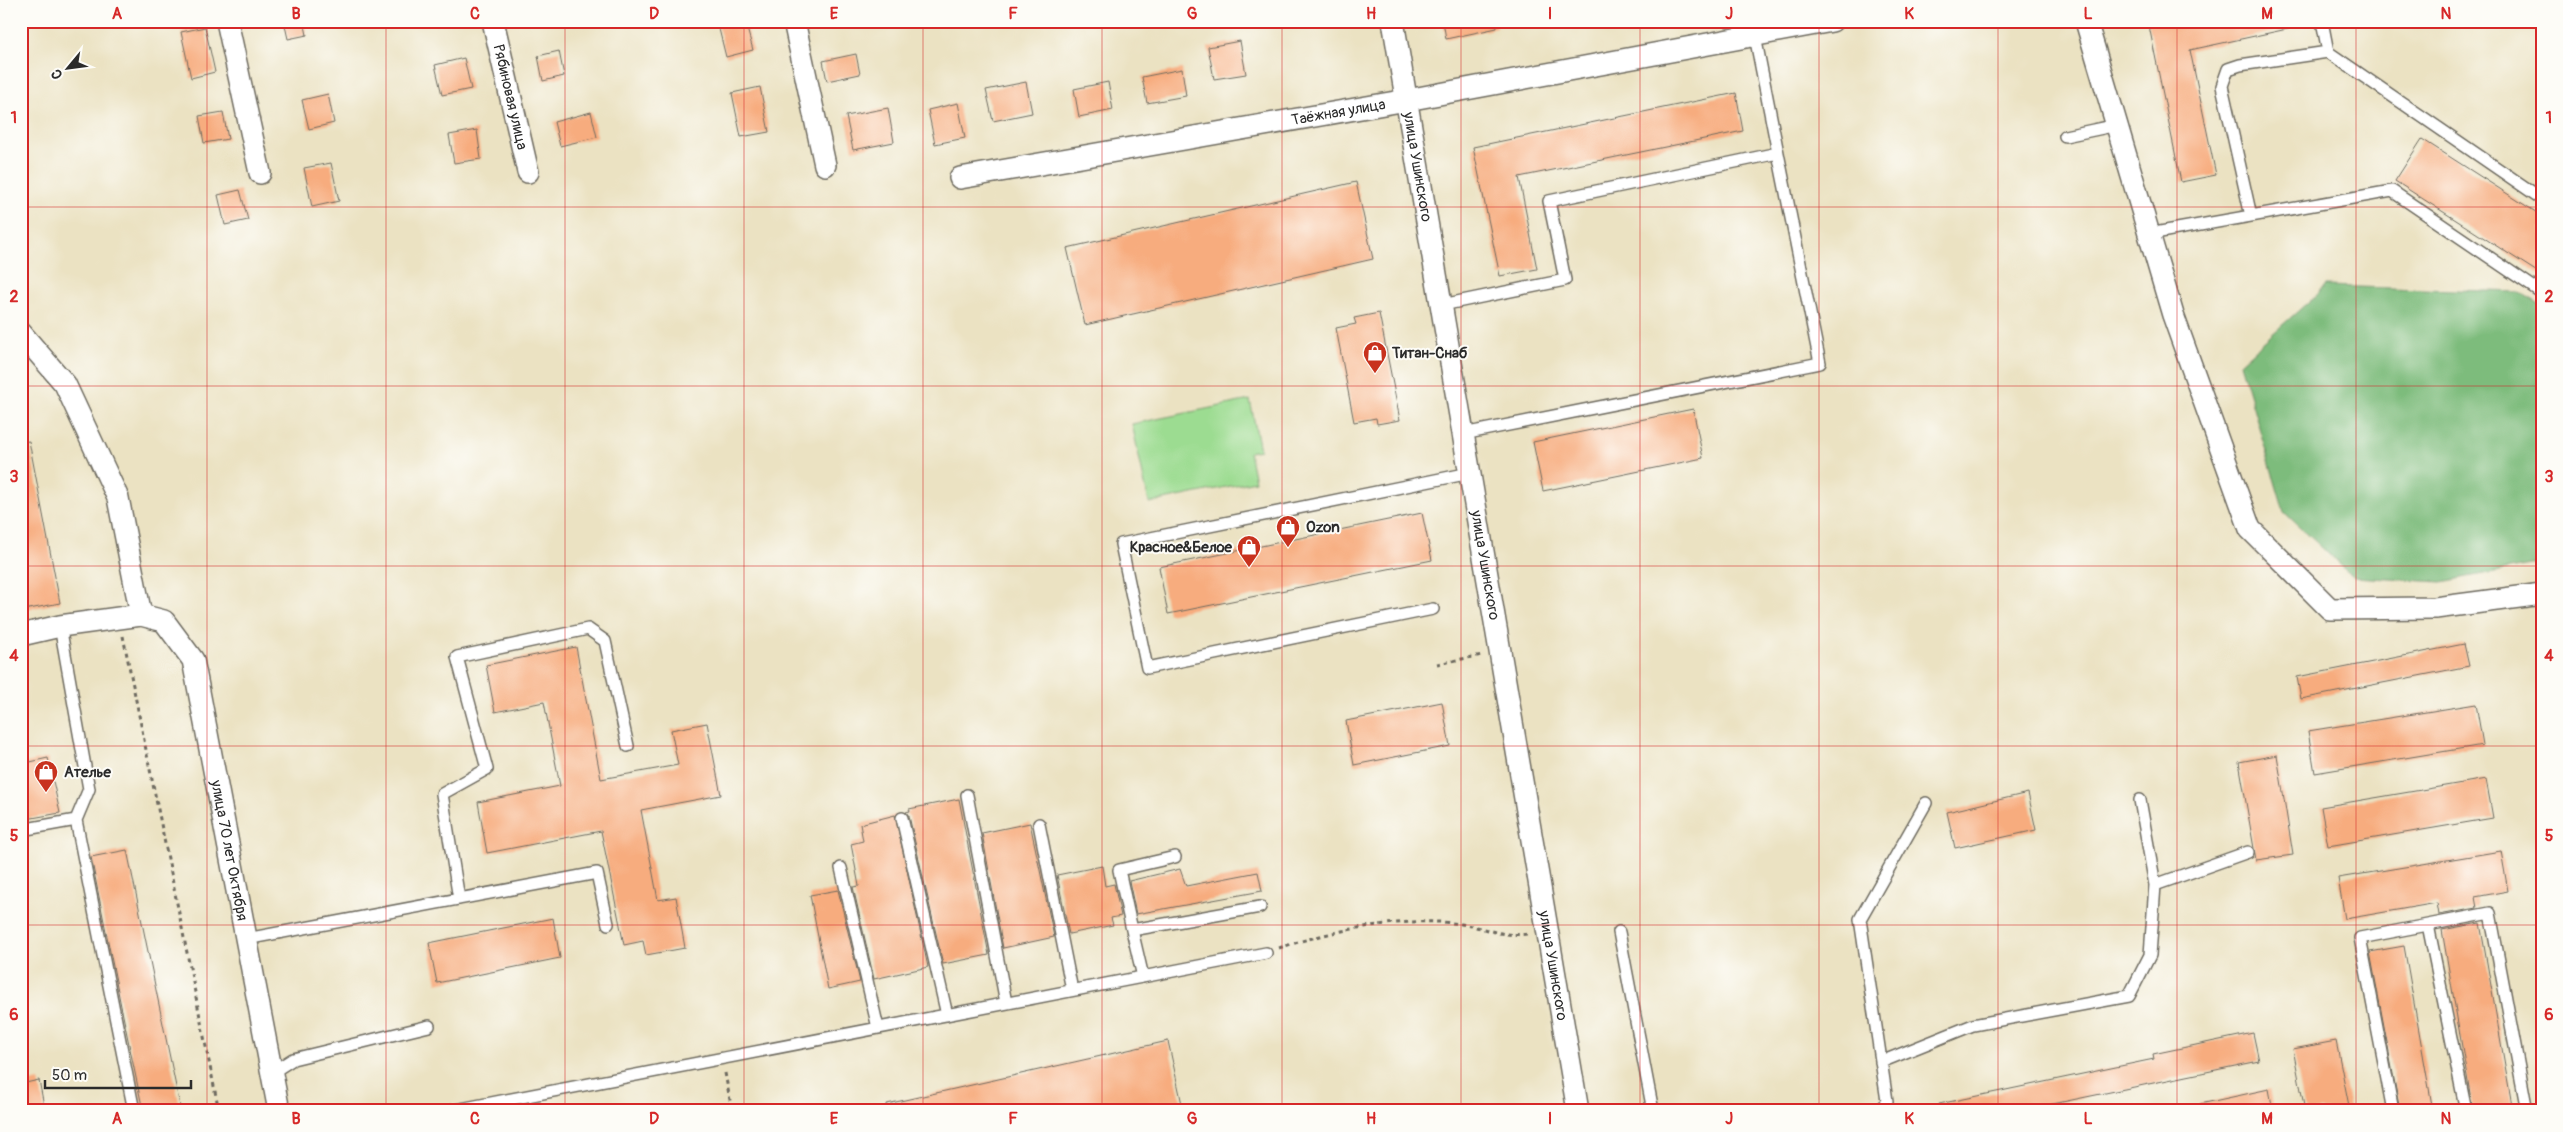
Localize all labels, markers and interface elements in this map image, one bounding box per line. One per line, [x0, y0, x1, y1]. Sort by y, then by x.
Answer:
text: A [112, 4, 123, 24]
text: B [291, 4, 301, 24]
text: C [470, 4, 480, 24]
text: D [649, 4, 659, 24]
text: E [830, 4, 839, 24]
text: F [1008, 4, 1018, 24]
text: G [1187, 4, 1198, 24]
text: H [1366, 4, 1376, 24]
text: I [1548, 4, 1552, 24]
text: J [1725, 4, 1733, 24]
text: K [1904, 4, 1914, 24]
text: L [2083, 4, 2093, 24]
text: M [2261, 4, 2273, 24]
text: N [2441, 4, 2452, 24]
north arrow [42, 42, 92, 92]
street label: Рябиновая улица [489, 42, 532, 152]
text: С [47, 66, 67, 82]
street label: Таёжная улица [1290, 94, 1387, 130]
text: 1 [11, 108, 17, 128]
text: 1 [2546, 108, 2552, 128]
street label: улица Ушинского [1399, 110, 1436, 223]
text: 2 [10, 287, 19, 307]
text: 2 [2545, 287, 2554, 307]
shop icon: Титан-Снаб [1362, 340, 1388, 374]
place label: Титан-Снаб [1391, 344, 1468, 363]
text: 3 [10, 467, 19, 487]
text: 3 [2545, 467, 2554, 487]
street label: улица Ушинского [1467, 508, 1504, 622]
shop icon: Ozon [1275, 514, 1301, 548]
place label: Ozon [1306, 518, 1340, 537]
shop icon: Красное&Белое [1236, 534, 1262, 568]
place label: Красное&Белое [1130, 538, 1233, 557]
text: 4 [9, 646, 19, 666]
text: 4 [2544, 646, 2554, 666]
shop icon: Ателье [33, 759, 59, 793]
place label: Ателье [64, 763, 111, 782]
street label: улица 70 лет Октября [206, 778, 252, 922]
text: 5 [10, 826, 19, 846]
text: 5 [2545, 826, 2554, 846]
street label: улица Ушинского [1534, 908, 1572, 1022]
text: 6 [9, 1005, 19, 1025]
text: 6 [2544, 1005, 2554, 1025]
scale bar [45, 1057, 191, 1089]
text: 50 m [52, 1066, 87, 1085]
text: A [112, 1109, 123, 1129]
text: B [291, 1109, 301, 1129]
text: C [470, 1109, 480, 1129]
text: D [649, 1109, 659, 1129]
text: E [830, 1109, 839, 1129]
text: F [1008, 1109, 1018, 1129]
text: G [1187, 1109, 1198, 1129]
text: H [1366, 1109, 1376, 1129]
text: I [1548, 1109, 1552, 1129]
text: J [1725, 1109, 1733, 1129]
text: K [1904, 1109, 1914, 1129]
text: L [2083, 1109, 2093, 1129]
text: M [2261, 1109, 2273, 1129]
text: N [2441, 1109, 2452, 1129]

